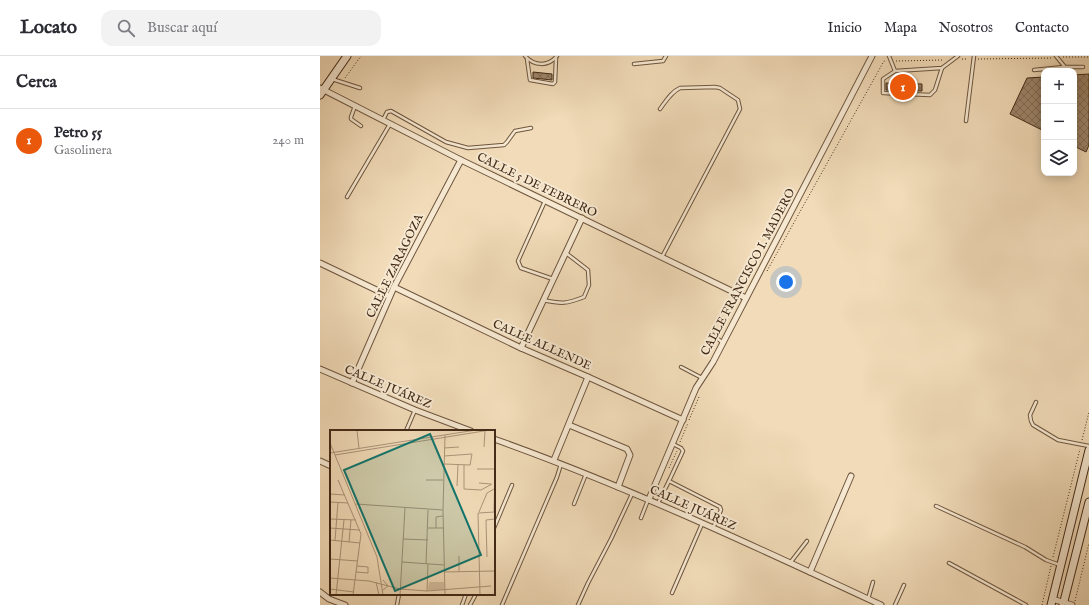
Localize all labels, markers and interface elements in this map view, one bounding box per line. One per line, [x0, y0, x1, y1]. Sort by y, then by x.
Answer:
search box [101, 10, 381, 46]
text: Locato [20, 16, 77, 40]
icon: search [115, 17, 137, 39]
text: Buscar aquí [147, 18, 217, 37]
text: Inicio [827, 19, 862, 37]
text: Mapa [884, 19, 917, 37]
text: Nosotros [939, 19, 993, 37]
text: Contacto [1015, 19, 1069, 37]
map controls [1041, 68, 1077, 176]
button: + [1041, 68, 1077, 104]
text: Cerca [16, 72, 57, 93]
pin: 1 [890, 72, 916, 102]
button: − [1041, 104, 1077, 140]
text: Petro 55 [54, 123, 102, 142]
text: 1 [27, 132, 31, 149]
text: 240 m [272, 132, 304, 149]
button: layers [1041, 140, 1077, 176]
text: Gasolinera [54, 142, 112, 159]
street label: CALLE 5 DE FEBRERO [474, 149, 600, 221]
street label: CALLE FRANCISCO I. MADERO [697, 186, 799, 358]
street label: CALLE ZARAGOZA [363, 211, 427, 321]
your location [776, 272, 796, 292]
street label: CALLE ALLENDE [490, 317, 594, 373]
street label: CALLE JUÁREZ [342, 361, 435, 413]
inset map [330, 430, 495, 595]
street label: CALLE JUÁREZ [647, 481, 739, 535]

